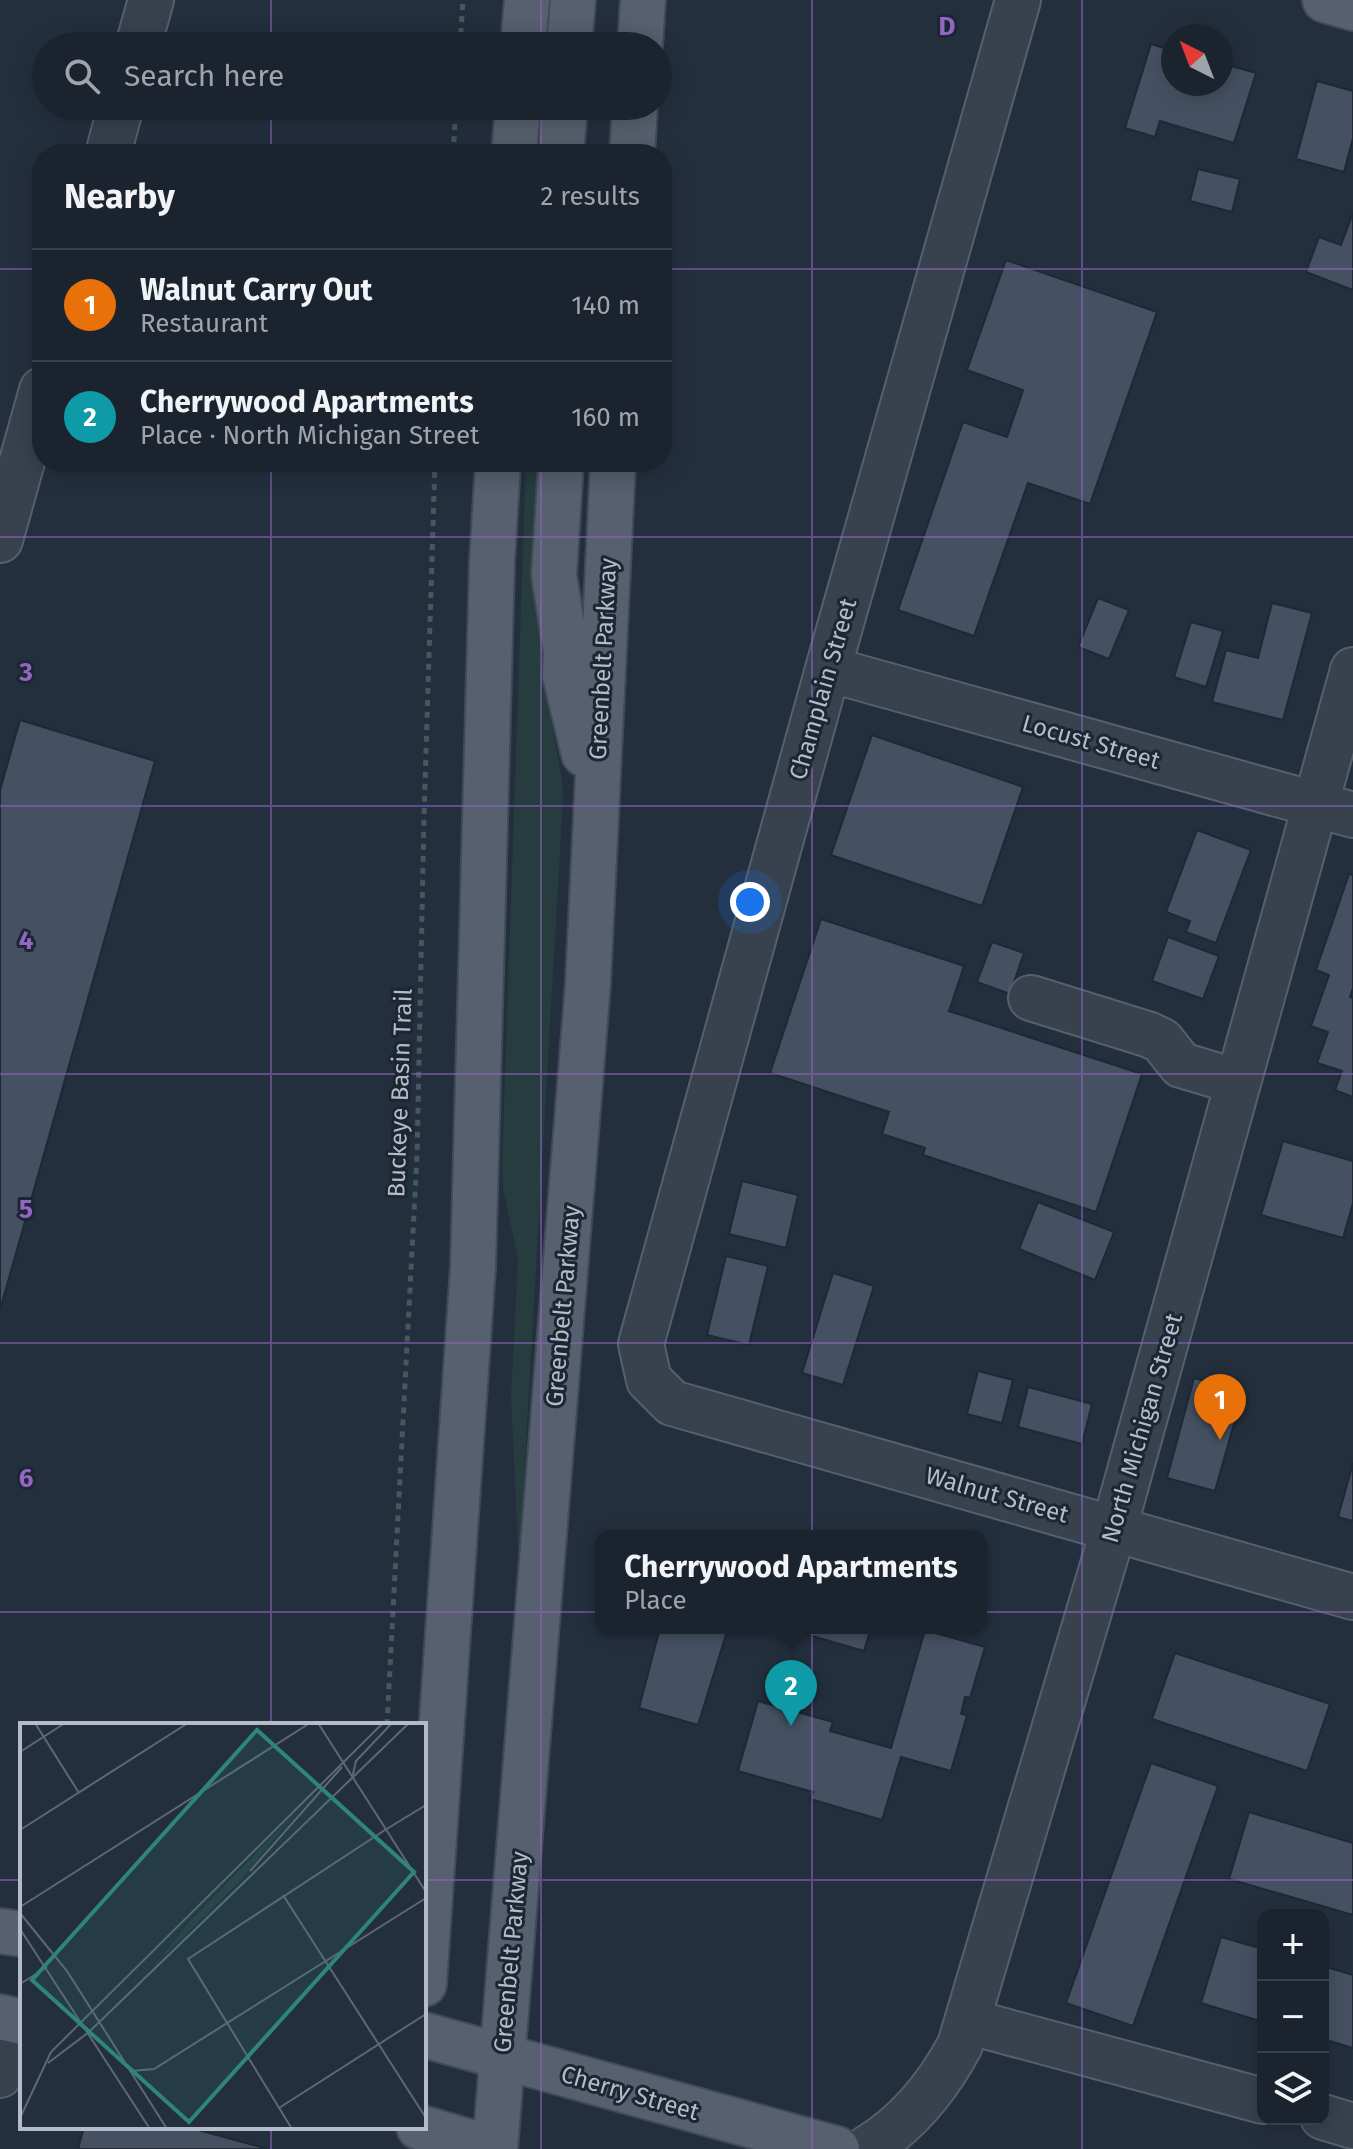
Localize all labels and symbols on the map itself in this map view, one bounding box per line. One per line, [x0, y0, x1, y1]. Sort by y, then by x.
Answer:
text: D [939, 11, 956, 42]
north arrow [1161, 24, 1233, 96]
street label: Greenbelt Parkway [584, 557, 622, 761]
street label: Champlain Street [784, 595, 862, 783]
text: 3 [18, 657, 33, 688]
street label: Locust Street [1019, 709, 1163, 775]
your location [730, 882, 770, 922]
text: 4 [19, 925, 34, 956]
street label: Buckeye Basin Trail [382, 988, 418, 1198]
text: 5 [19, 1194, 33, 1225]
street label: Greenbelt Parkway [540, 1204, 586, 1408]
street label: North Michigan Street [1096, 1310, 1188, 1546]
pin: 1 [1194, 1374, 1246, 1440]
street label: Walnut Street [922, 1461, 1072, 1529]
text: 6 [19, 1463, 34, 1494]
pin: 2 [765, 1660, 817, 1726]
inset map [20, 1723, 426, 2129]
street label: Greenbelt Parkway [488, 1850, 534, 2054]
street label: Cherry Street [558, 2060, 703, 2126]

